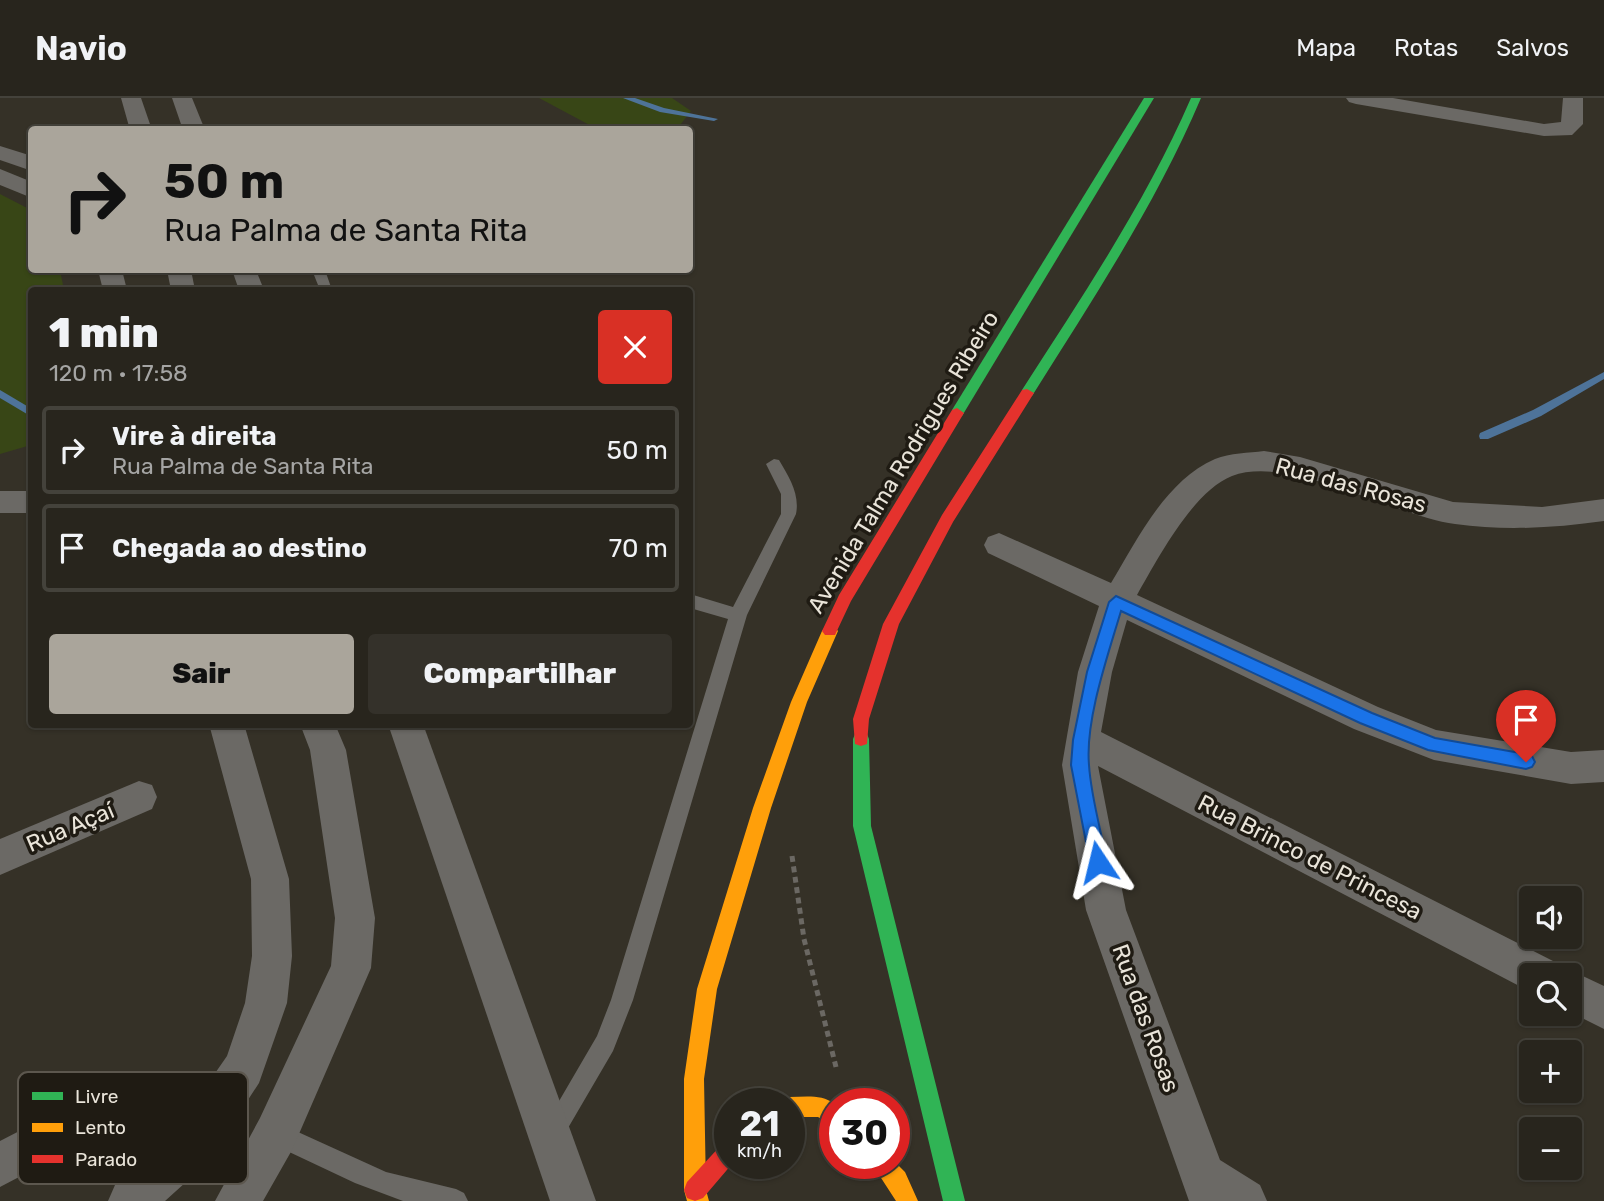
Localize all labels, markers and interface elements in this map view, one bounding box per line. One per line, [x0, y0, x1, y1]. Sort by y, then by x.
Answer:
text: Navio [35, 29, 127, 68]
text: Mapa [1296, 34, 1356, 62]
text: Rotas [1394, 34, 1458, 62]
text: Salvos [1496, 34, 1569, 62]
text: 50 m [164, 152, 284, 210]
icon: right [49, 154, 140, 245]
text: Rua Palma de Santa Rita [164, 211, 528, 249]
street label: Avenida Talma Rodrigues Ribeiro [802, 306, 1004, 618]
text: 1 min [49, 308, 159, 358]
button: close [598, 310, 672, 384]
text: 120 m · 17:58 [49, 359, 188, 387]
text: Vire à direita [112, 421, 277, 452]
icon: right [53, 431, 91, 469]
text: 50 m [607, 435, 668, 466]
street label: Rua das Rosas [1272, 451, 1430, 519]
text: Rua Palma de Santa Rita [112, 452, 373, 480]
icon: arrive [53, 529, 91, 567]
text: Chegada ao destino [112, 533, 367, 564]
text: 70 m [609, 533, 668, 564]
button: Sair [49, 634, 354, 714]
button: Compartilhar [368, 634, 672, 714]
pin [1496, 690, 1556, 762]
icon: arrive [1507, 701, 1545, 739]
street label: Rua Brinco de Princesa [1193, 788, 1427, 926]
street label: Rua Açaí [22, 795, 120, 858]
position arrow [1061, 825, 1135, 899]
map controls [1519, 886, 1582, 1180]
button: sound [1519, 886, 1582, 949]
street label: Rua das Rosas [1106, 940, 1186, 1096]
button: search [1519, 963, 1582, 1026]
button: + [1519, 1040, 1582, 1103]
legend [18, 1072, 248, 1184]
text: Livre [75, 1085, 119, 1108]
speed limit sign: 30 [819, 1088, 910, 1179]
text: 21 [739, 1103, 780, 1145]
text: Lento [75, 1116, 126, 1139]
button: − [1519, 1117, 1582, 1180]
text: km/h [737, 1140, 782, 1162]
text: Parado [75, 1148, 137, 1171]

